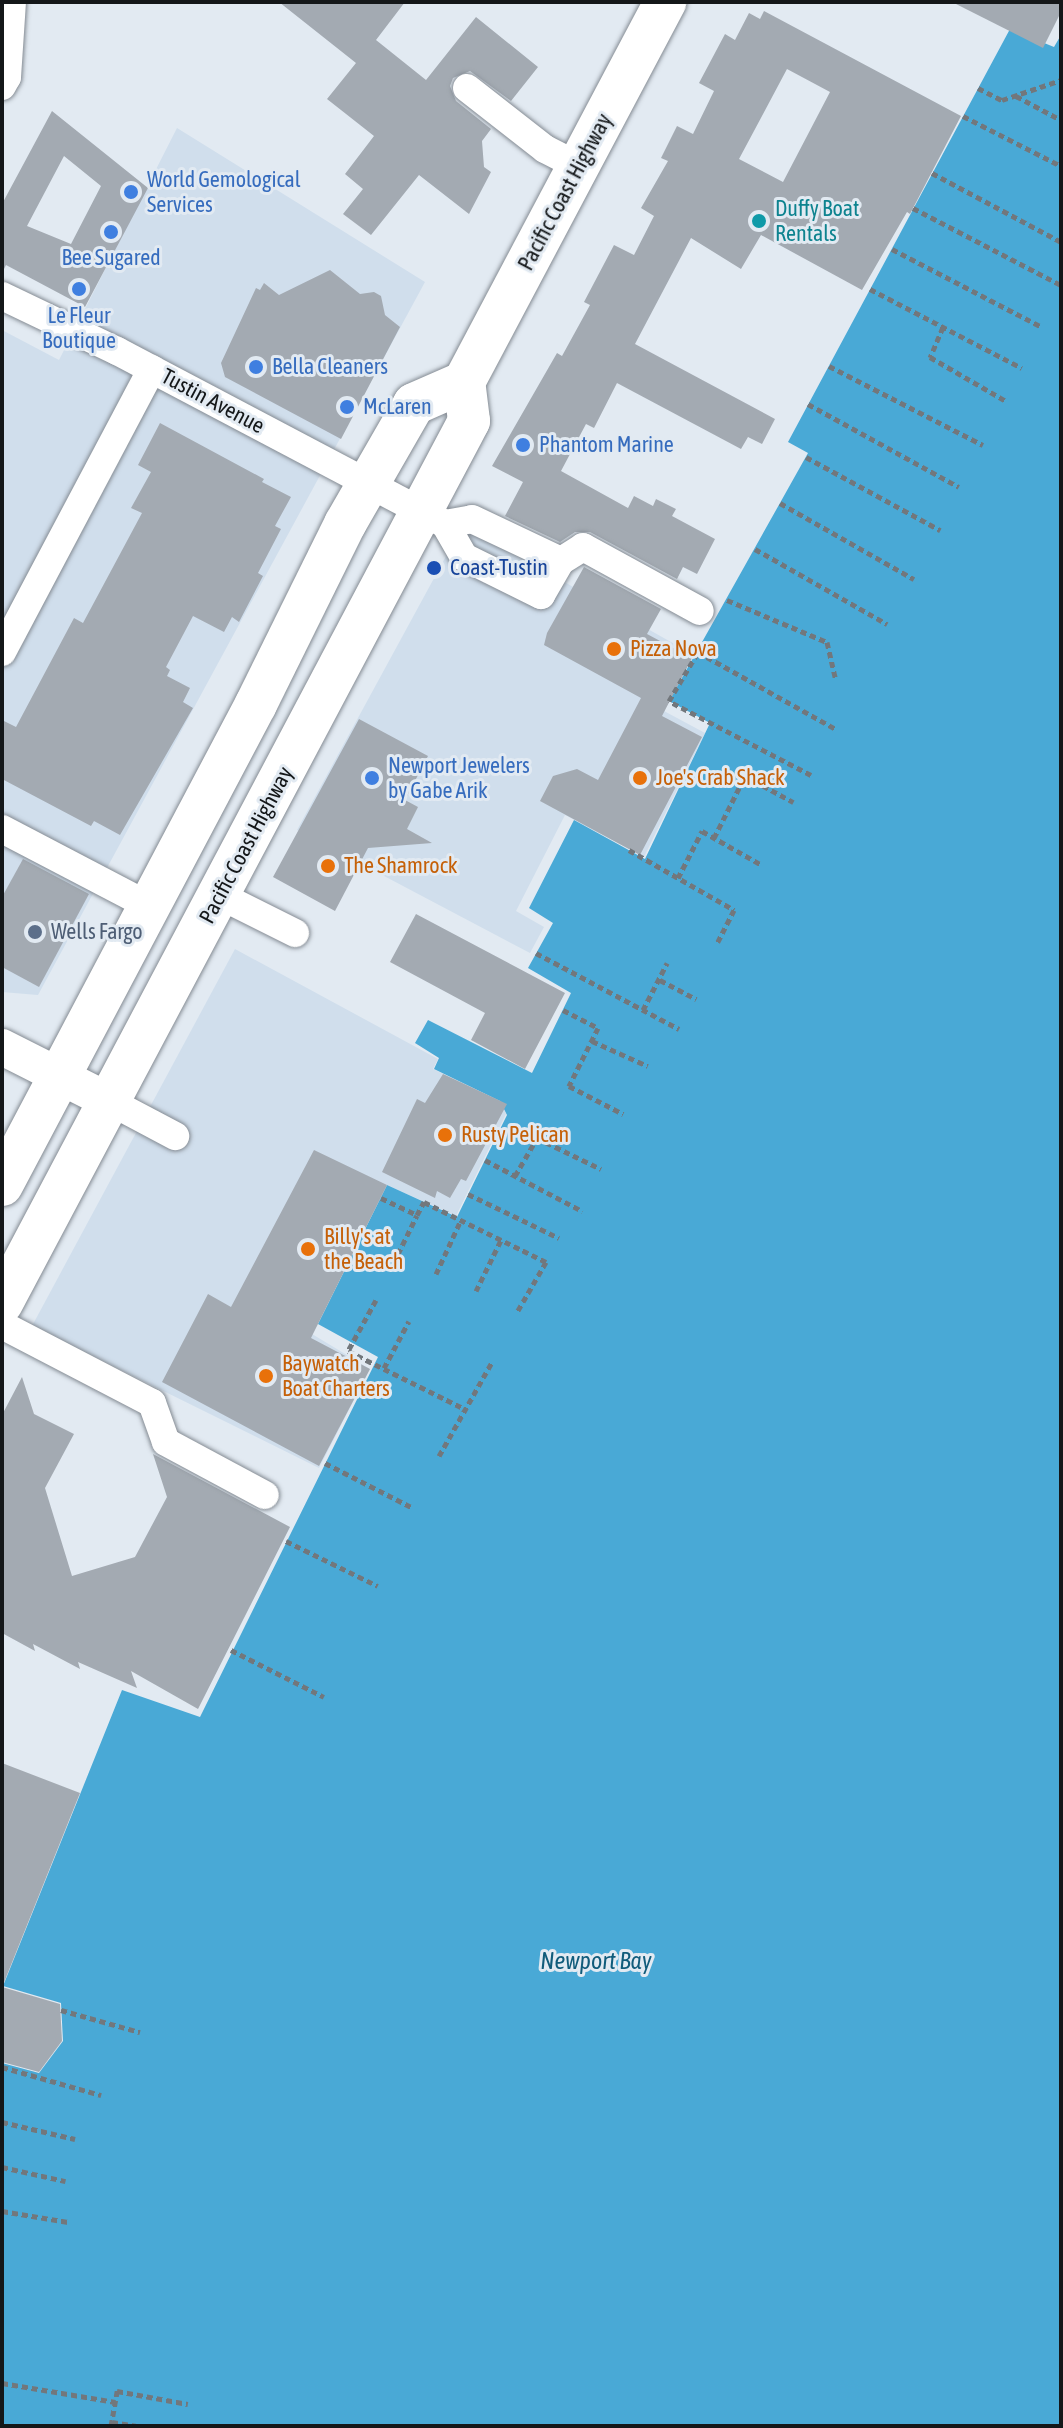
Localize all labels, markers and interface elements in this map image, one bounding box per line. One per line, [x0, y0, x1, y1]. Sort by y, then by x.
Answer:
street label: Pacific Coast Highway [513, 109, 617, 275]
place label: World Gemological Services [147, 166, 301, 218]
marker: World Gemological Services [122, 183, 140, 201]
place label: Duffy Boat Rentals [775, 195, 859, 246]
marker: Duffy Boat Rentals [750, 212, 768, 230]
marker: Bee Sugared [102, 223, 120, 241]
place label: Bee Sugared [61, 245, 161, 271]
marker: Le Fleur Boutique [70, 280, 88, 298]
place label: Le Fleur Boutique [42, 302, 116, 354]
place label: Bella Cleaners [272, 354, 388, 380]
marker: Bella Cleaners [247, 358, 265, 376]
street label: Tustin Avenue [157, 363, 269, 439]
place label: McLaren [363, 394, 432, 420]
marker: McLaren [338, 398, 356, 416]
place label: Phantom Marine [539, 432, 674, 458]
marker: Phantom Marine [514, 436, 532, 454]
place label: Coast-Tustin [450, 555, 548, 581]
marker: Coast-Tustin [425, 559, 443, 577]
place label: Pizza Nova [630, 636, 717, 662]
marker: Pizza Nova [605, 640, 623, 658]
place label: Newport Jewelers by Gabe Arik [388, 752, 530, 804]
street label: Pacific Coast Highway [194, 762, 298, 928]
place label: Joe's Crab Shack [656, 765, 785, 791]
marker: Newport Jewelers by Gabe Arik [363, 769, 381, 787]
marker: Joe's Crab Shack [631, 769, 649, 787]
place label: The Shamrock [344, 853, 458, 879]
marker: The Shamrock [319, 857, 337, 875]
place label: Wells Fargo [51, 919, 143, 945]
marker: Wells Fargo [26, 923, 44, 941]
place label: Rusty Pelican [461, 1122, 569, 1148]
marker: Rusty Pelican [436, 1126, 454, 1144]
place label: Billy's at the Beach [324, 1223, 403, 1274]
marker: Billy's at the Beach [299, 1240, 317, 1258]
place label: Baywatch Boat Charters [282, 1350, 390, 1402]
marker: Baywatch Boat Charters [257, 1367, 275, 1385]
water label: Newport Bay [540, 1947, 652, 1975]

